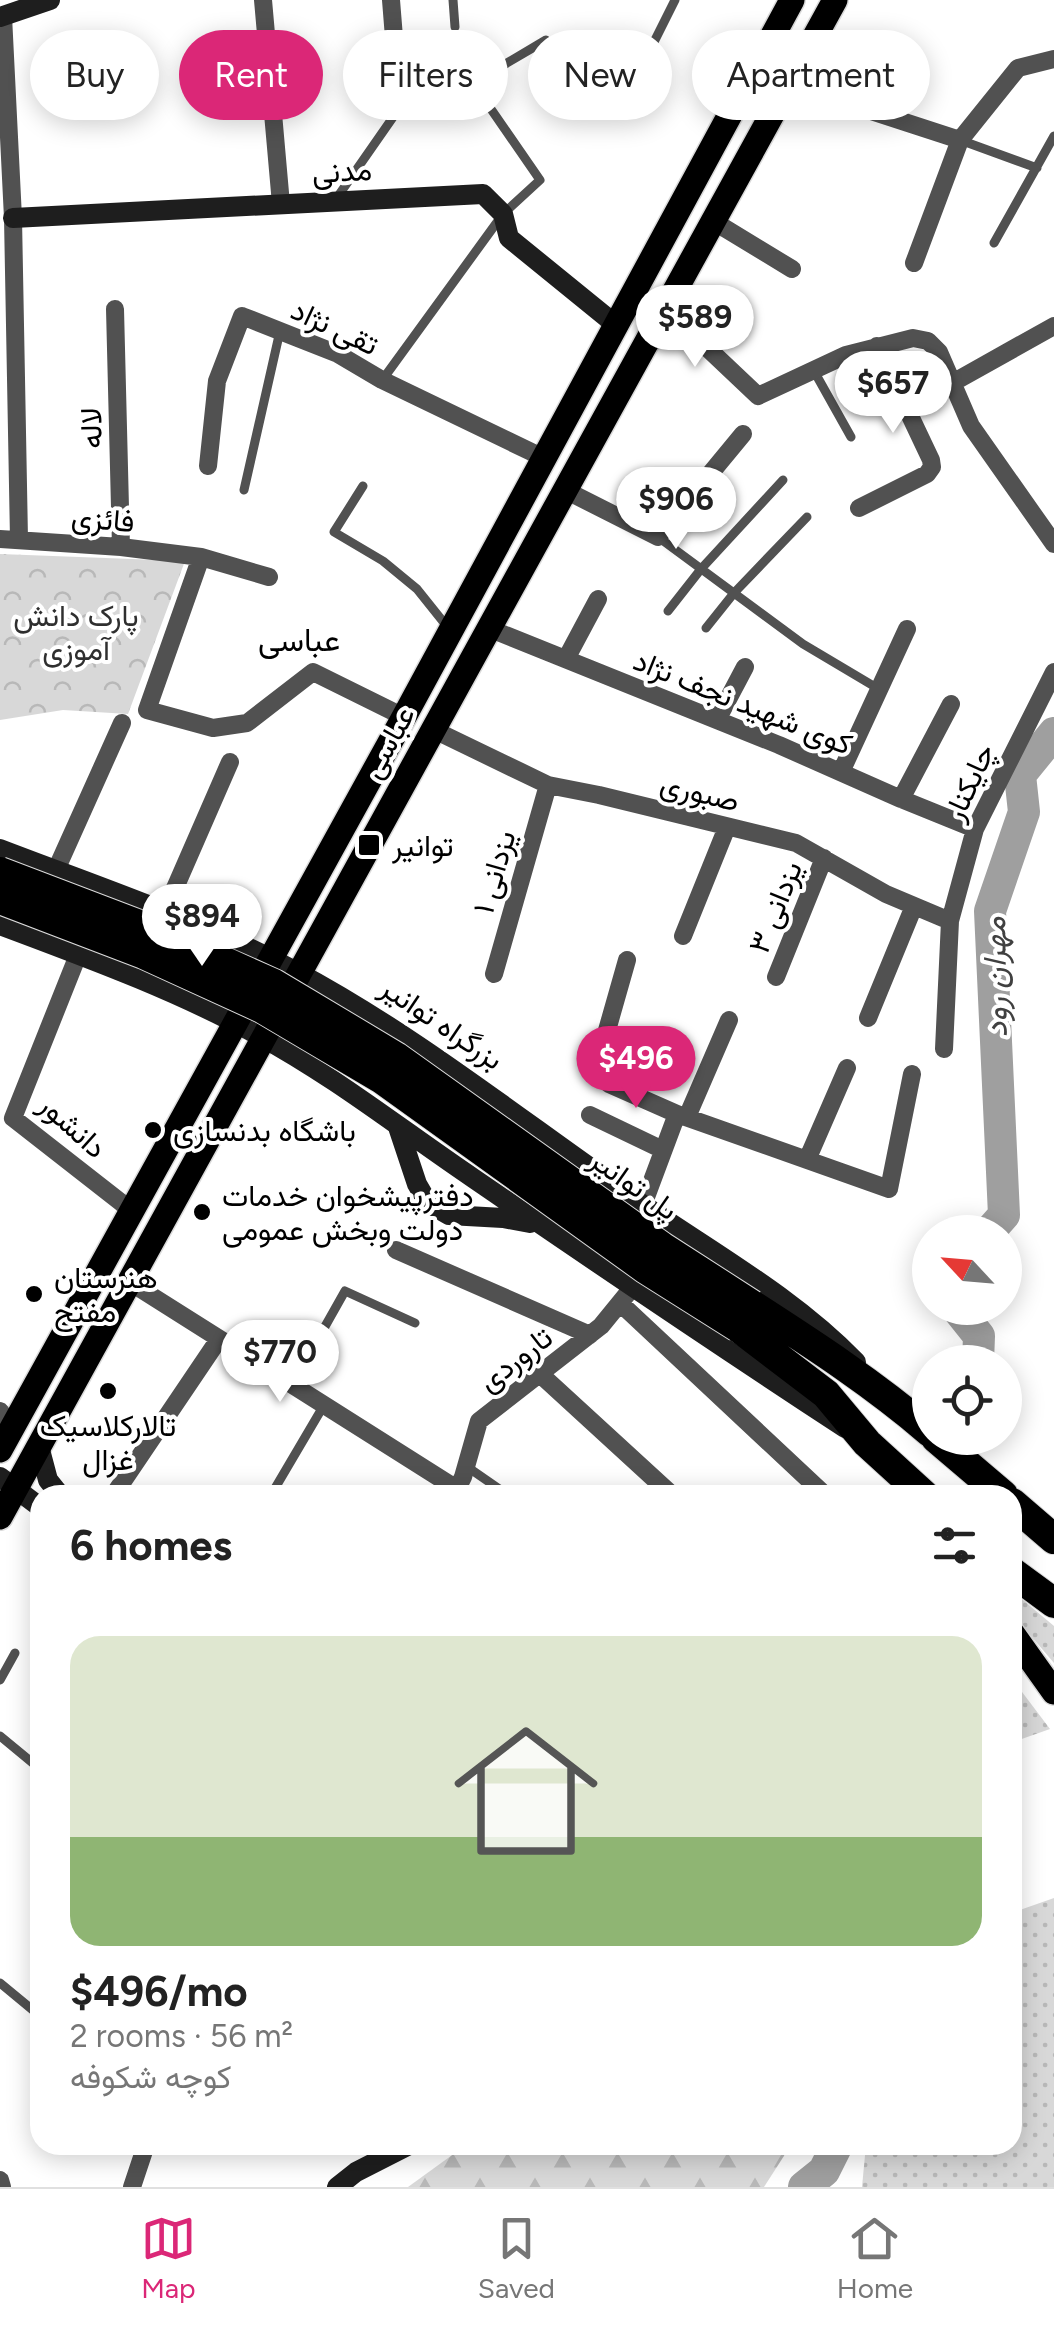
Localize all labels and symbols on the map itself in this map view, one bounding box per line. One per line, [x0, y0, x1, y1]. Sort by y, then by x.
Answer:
street label: مدنی [311, 151, 373, 191]
pin: $589 [636, 285, 754, 370]
street label: تقی نژاد [285, 291, 385, 363]
pin: $657 [834, 351, 952, 436]
street label: لاله [72, 407, 110, 449]
pin: $906 [617, 467, 735, 552]
street label: فائزی [70, 498, 136, 540]
park label: پارک دانش آموزی [13, 597, 139, 668]
district label: عباسی [258, 621, 340, 659]
street label: کوی شهید نجف نژاد [628, 641, 858, 763]
street label: عباسى [353, 699, 423, 785]
street label: چایکنار [935, 738, 1005, 828]
street label: صبوری [657, 764, 743, 820]
street label: یزدانی ۱ [464, 826, 524, 918]
place label: توانیر [391, 827, 454, 864]
marker: توانیر [356, 832, 382, 858]
street label: یزدانی ۳ [740, 855, 810, 959]
pin: $894 [143, 884, 261, 969]
water label: مهران رود [975, 916, 1016, 1037]
street label: بزرگراه توانیر [373, 968, 510, 1078]
pin: $496 [577, 1026, 695, 1111]
street label: دانشور [31, 1085, 115, 1166]
place label: باشگاه بدنسازی [173, 1112, 356, 1149]
marker: باشگاه بدنسازی [142, 1119, 164, 1141]
street label: پل توانیر [581, 1140, 685, 1229]
place label: دفترپیشخوان خدمات دولت وبخش عمومی [222, 1177, 474, 1248]
marker: دفترپیشخوان خدمات دولت وبخش عمومی [191, 1201, 213, 1223]
north arrow [912, 1215, 1022, 1325]
place label: هنرستان مفتح [54, 1259, 158, 1332]
marker: هنرستان مفتح [23, 1283, 45, 1305]
street label: تاروردی [470, 1318, 560, 1400]
pin: $770 [221, 1320, 339, 1405]
marker: تالارکلاسیک غزال [97, 1380, 119, 1402]
place label: تالارکلاسیک غزال [40, 1407, 176, 1478]

